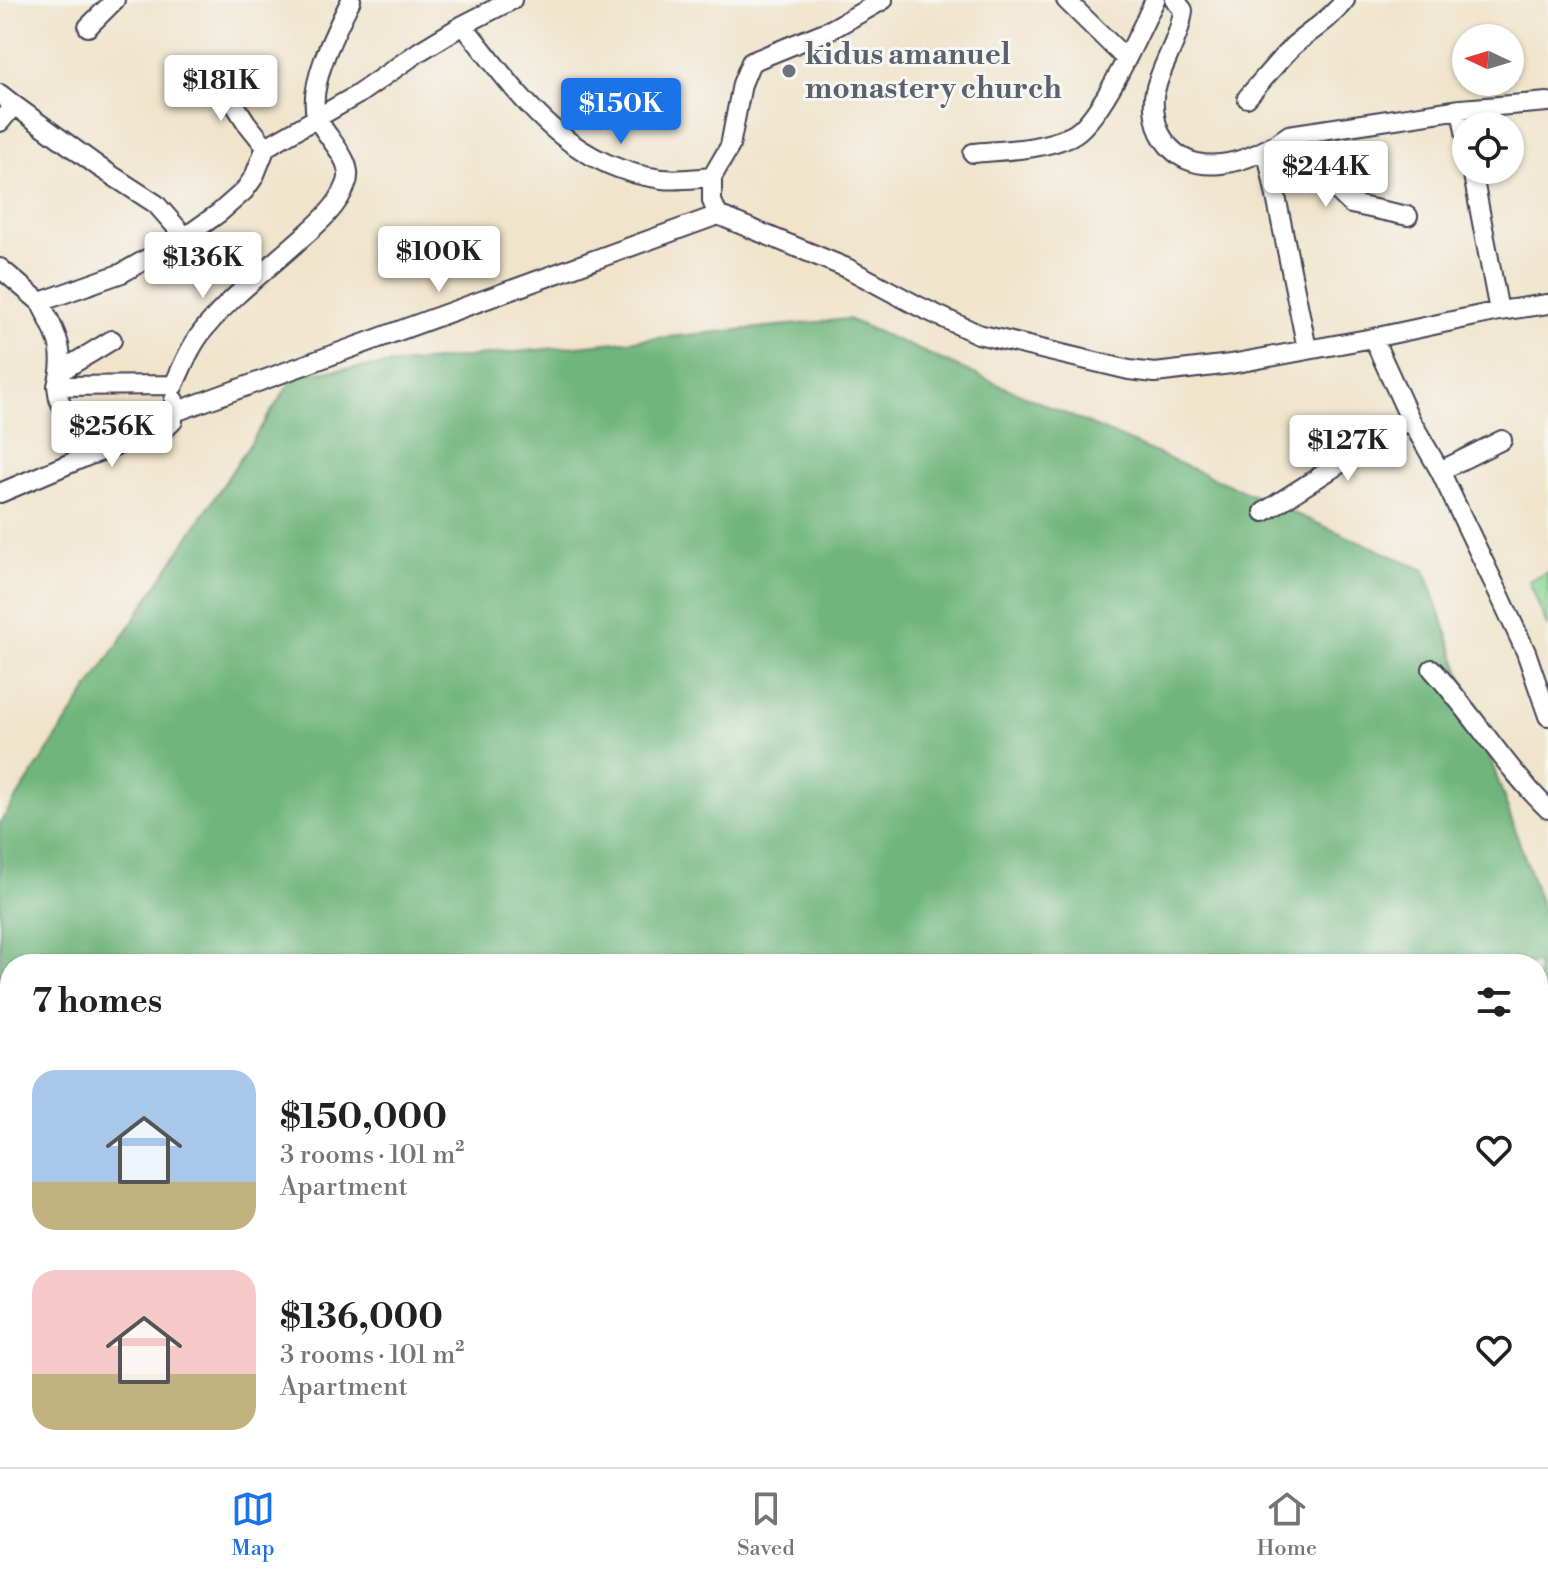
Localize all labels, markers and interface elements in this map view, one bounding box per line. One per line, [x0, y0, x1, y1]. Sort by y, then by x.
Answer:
north arrow [1452, 24, 1524, 96]
map controls [1452, 24, 1524, 184]
place label: kidus amanuel monastery church [805, 36, 1062, 108]
pin: $181K [165, 55, 277, 123]
marker: kidus amanuel monastery church [780, 62, 798, 80]
text: $181K [182, 65, 260, 97]
pin: $150K [565, 78, 677, 146]
text: $150K [579, 88, 663, 120]
button: locate [1452, 112, 1524, 184]
pin: $244K [1270, 141, 1382, 209]
text: $244K [1282, 151, 1370, 183]
pin: $100K [383, 226, 495, 294]
pin: $136K [147, 232, 259, 300]
text: $100K [396, 236, 482, 268]
text: $136K [162, 242, 244, 274]
pin: $256K [56, 401, 168, 469]
text: $256K [69, 411, 155, 443]
pin: $127K [1292, 415, 1404, 483]
text: $127K [1308, 425, 1388, 457]
icon: filters [1472, 980, 1516, 1024]
text: 7 homes [32, 981, 162, 1023]
text: $150,000 [280, 1097, 447, 1139]
icon: home [96, 1102, 192, 1198]
icon: heart [1472, 1128, 1516, 1172]
text: 3 rooms · 101 m² [280, 1139, 464, 1171]
text: Apartment [280, 1171, 408, 1203]
text: $136,000 [280, 1297, 443, 1339]
icon: home [96, 1302, 192, 1398]
icon: heart [1472, 1328, 1516, 1372]
text: 3 rooms · 101 m² [280, 1339, 464, 1371]
text: Apartment [280, 1371, 408, 1403]
tab: Map [231, 1487, 275, 1562]
tab: Saved [737, 1487, 795, 1562]
tab: Home [1257, 1487, 1317, 1562]

